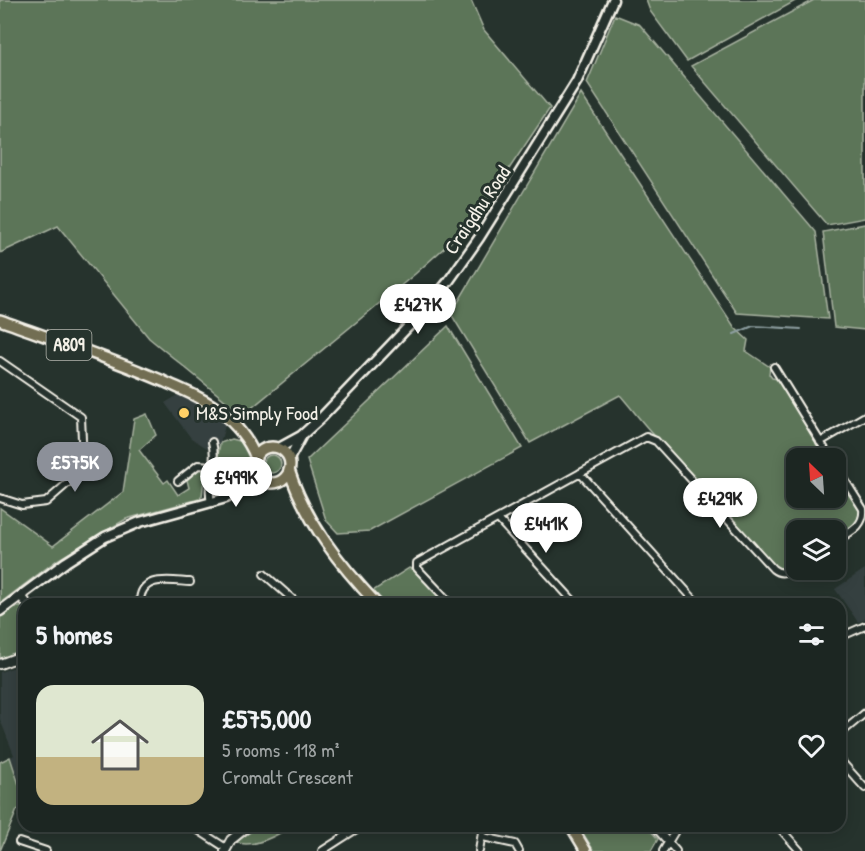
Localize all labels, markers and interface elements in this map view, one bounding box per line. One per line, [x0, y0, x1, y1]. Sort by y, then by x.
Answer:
street label: Craigdhu Road [437, 160, 516, 259]
pin: £427K [376, 284, 460, 335]
text: £427K [394, 290, 442, 317]
road number: A809 [46, 330, 92, 360]
place label: M&S Simply Food [196, 399, 318, 426]
marker: M&S Simply Food [177, 406, 191, 420]
pin: £575K [33, 442, 117, 493]
text: £575K [51, 448, 99, 475]
north arrow [786, 448, 846, 508]
map controls [786, 448, 846, 580]
pin: £499K [194, 457, 278, 508]
text: £499K [214, 463, 258, 490]
pin: £429K [678, 478, 762, 529]
text: £429K [697, 484, 743, 511]
pin: £441K [504, 503, 588, 554]
text: £441K [524, 509, 568, 536]
button: layers [786, 520, 846, 580]
text: 5 homes [36, 617, 112, 652]
icon: filters [795, 618, 828, 651]
text: £575,000 [222, 701, 311, 736]
icon: home [84, 709, 156, 781]
icon: heart [795, 729, 828, 762]
text: 5 rooms · 118 m² [222, 736, 339, 763]
text: Cromalt Crescent [222, 763, 353, 790]

